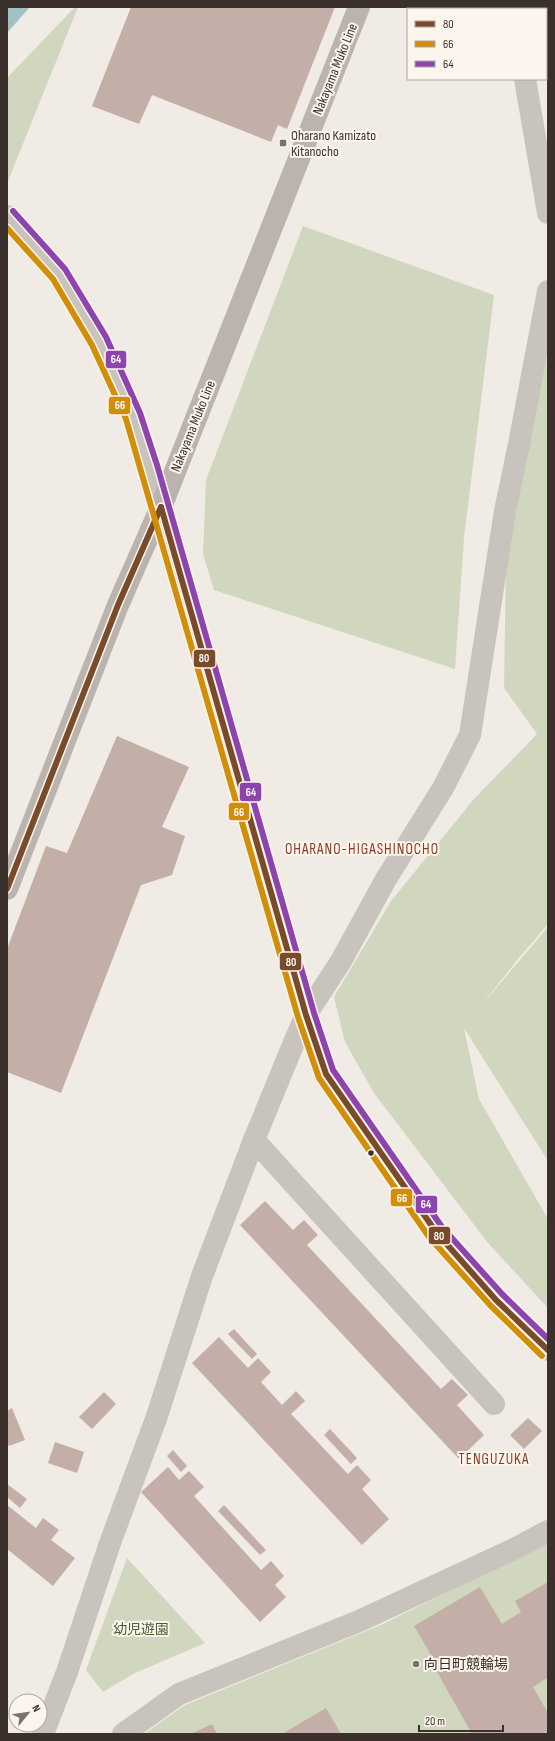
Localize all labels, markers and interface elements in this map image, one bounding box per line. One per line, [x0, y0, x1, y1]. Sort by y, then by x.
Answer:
legend [407, 8, 547, 80]
text: 80 [443, 17, 454, 32]
street label: Nakayama Muko Line [309, 21, 361, 117]
text: 66 [443, 37, 454, 52]
text: 64 [443, 57, 453, 72]
place label: Oharano Kamizato Kitanocho [291, 127, 376, 160]
marker: Oharano Kamizato Kitanocho [278, 138, 288, 148]
line badge: 64 [105, 350, 127, 369]
text: 64 [111, 353, 121, 366]
street label: Nakayama Muko Line [167, 378, 219, 474]
line badge: 66 [108, 396, 131, 415]
text: 66 [115, 399, 125, 412]
line badge: 80 [193, 649, 216, 668]
text: 80 [199, 652, 209, 665]
line badge: 64 [239, 782, 262, 802]
text: 64 [246, 786, 256, 799]
line badge: 66 [228, 802, 250, 821]
text: 66 [234, 806, 244, 819]
district label: OHARANO-HIGASHINOCHO [285, 840, 439, 859]
line badge: 80 [279, 952, 302, 971]
text: 80 [286, 956, 296, 969]
unlabelled marker [366, 1148, 376, 1158]
line badge: 66 [390, 1188, 413, 1207]
text: 66 [397, 1192, 407, 1205]
line badge: 64 [415, 1195, 438, 1214]
text: 64 [421, 1198, 431, 1211]
line badge: 80 [428, 1226, 451, 1245]
text: 80 [434, 1230, 444, 1243]
district label: TENGUZUKA [459, 1450, 529, 1469]
park label: 幼児遊園 [113, 1621, 169, 1638]
place label: 向日町競輪場 [424, 1656, 508, 1673]
marker: 向日町競輪場 [411, 1659, 421, 1669]
north arrow [8, 1693, 48, 1733]
text: N [29, 1703, 43, 1714]
scale bar [419, 1707, 503, 1733]
text: 20 m [425, 1714, 445, 1729]

